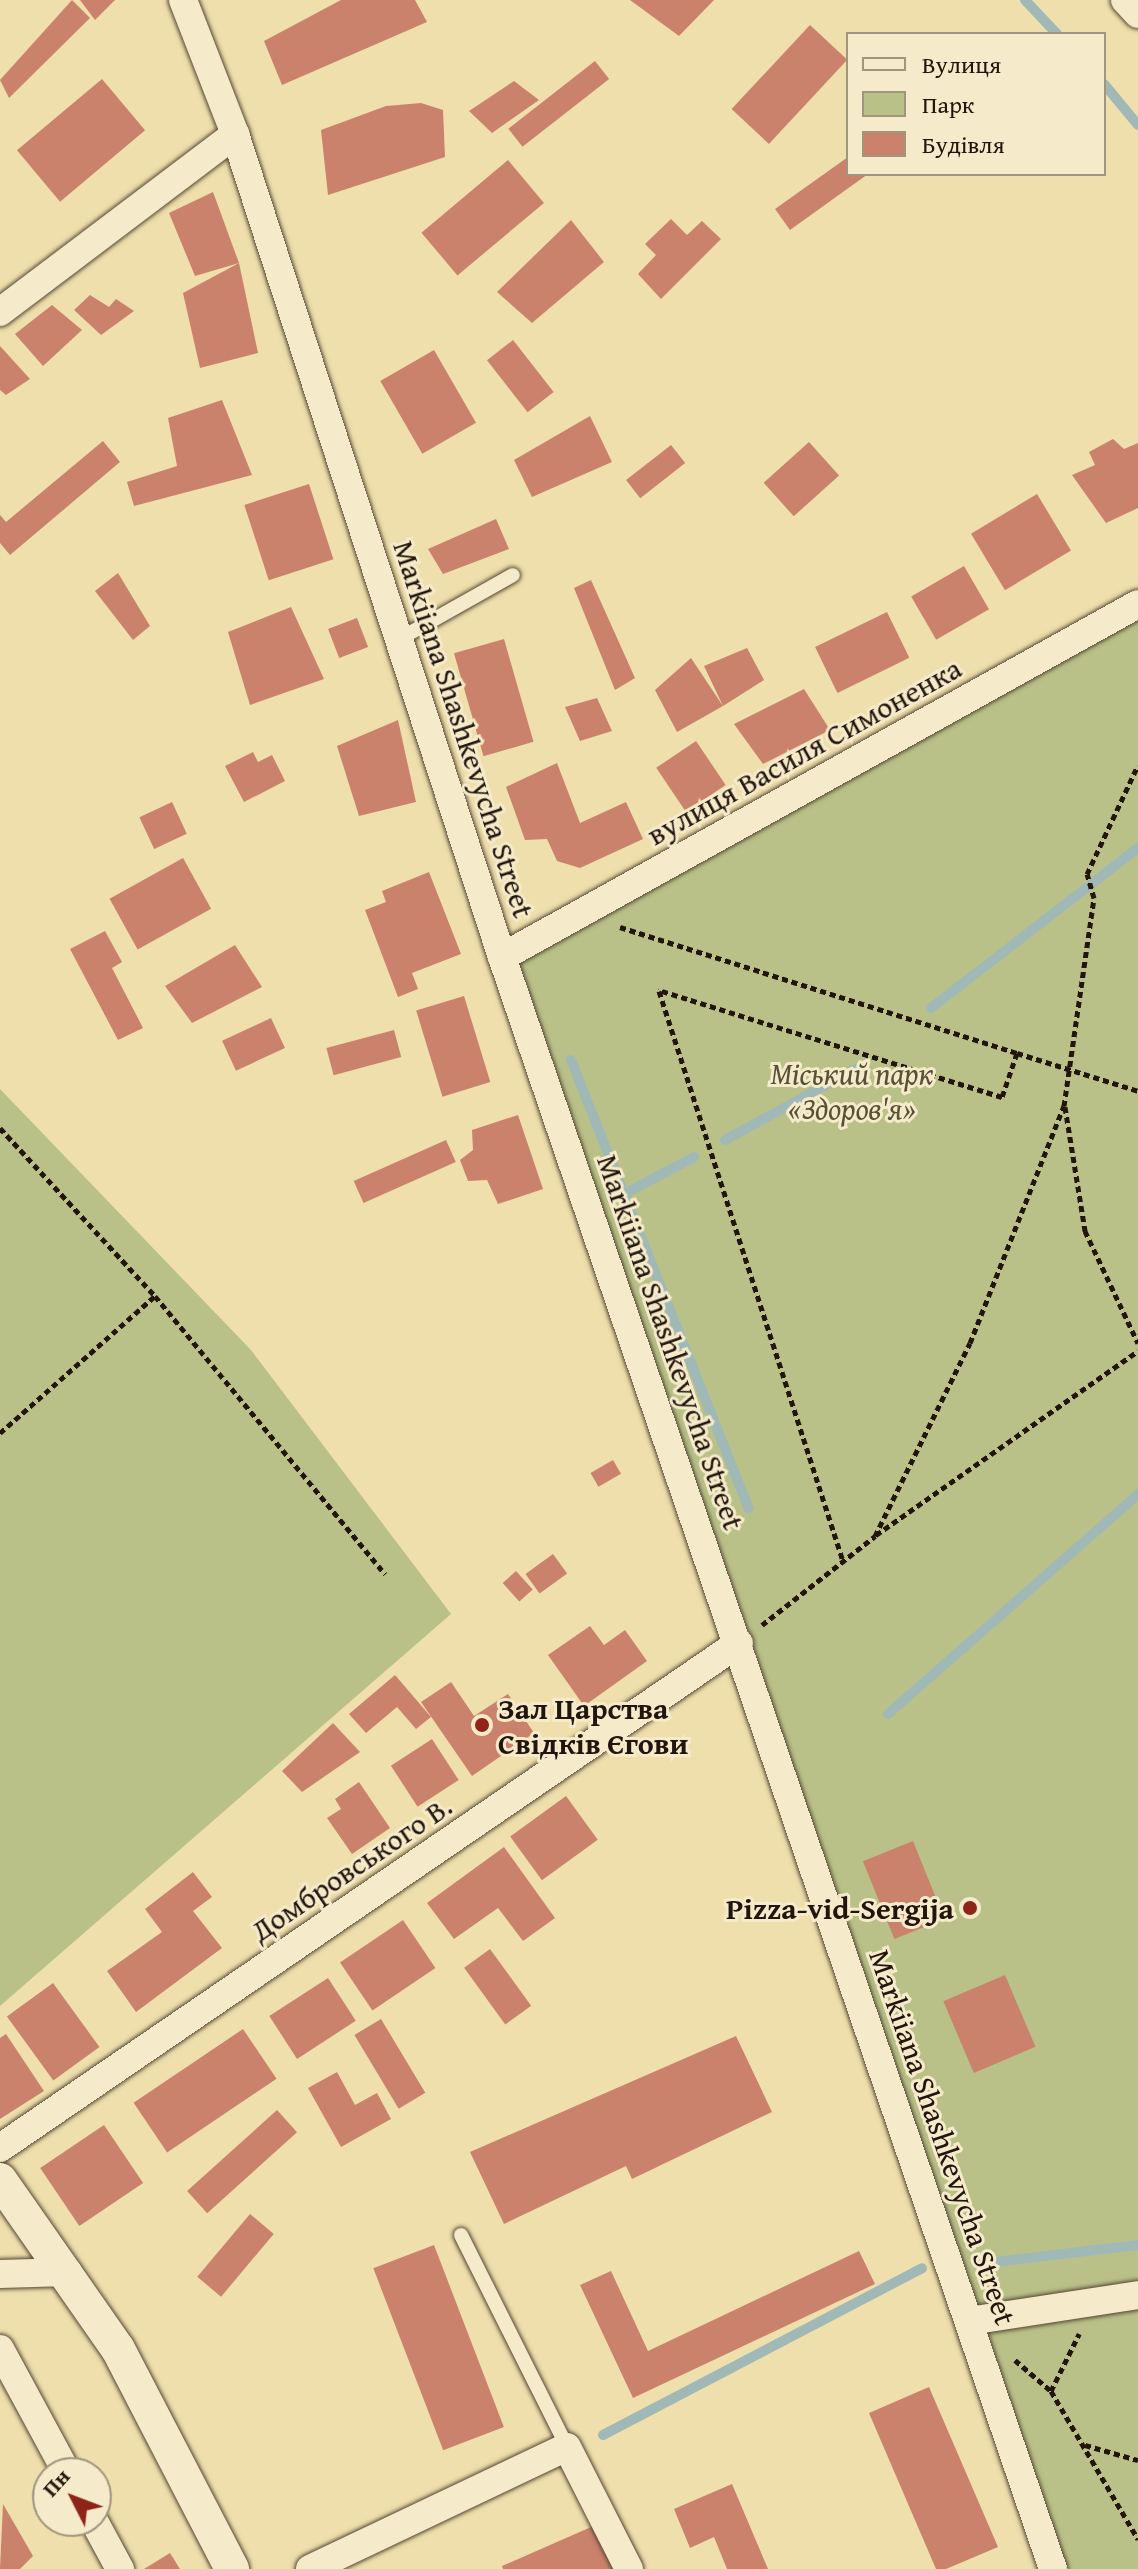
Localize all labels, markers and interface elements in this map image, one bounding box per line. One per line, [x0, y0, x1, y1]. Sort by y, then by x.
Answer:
legend [846, 32, 1106, 176]
text: Вулиця [922, 47, 1001, 82]
text: Парк [922, 87, 974, 122]
text: Будівля [922, 127, 1005, 162]
street label: Markiiana Shashkevycha Street [386, 536, 542, 922]
street label: вулиця Василя Симоненка [641, 650, 967, 852]
park label: Міський парк «Здоров'я» [770, 1055, 934, 1126]
street label: Markiiana Shashkevycha Street [590, 1150, 752, 1534]
place label: Зал Царства Свідків Єгови [498, 1690, 688, 1760]
marker: Зал Царства Свідків Єгови [473, 1716, 491, 1734]
street label: Домбровського В. [244, 1787, 458, 1949]
place label: Pizza-vid-Sergija [726, 1890, 954, 1926]
marker: Pizza-vid-Sergija [961, 1899, 979, 1917]
street label: Markiiana Shashkevycha Street [862, 1945, 1024, 2329]
north arrow [32, 2457, 112, 2537]
text: Пн [34, 2461, 77, 2504]

